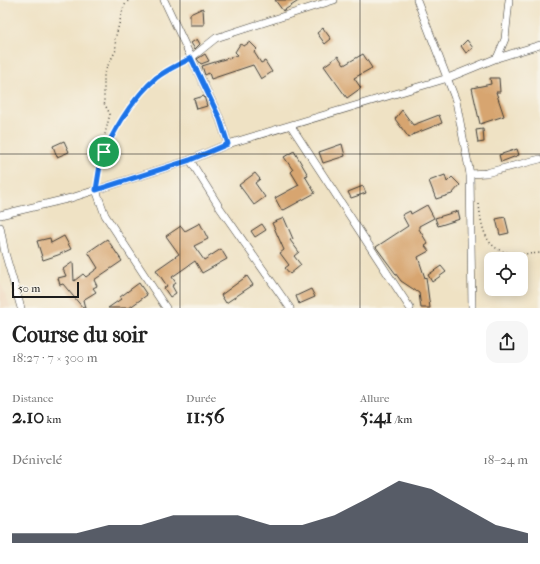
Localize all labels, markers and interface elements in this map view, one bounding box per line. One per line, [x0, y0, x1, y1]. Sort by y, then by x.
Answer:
pin [87, 135, 121, 169]
icon: arrive [93, 141, 115, 163]
map controls [484, 252, 528, 296]
button: locate [484, 252, 528, 296]
scale bar [12, 280, 79, 299]
text: 50 m [18, 282, 40, 295]
button: share [486, 321, 528, 363]
text: Course du soir [12, 322, 147, 348]
text: 18:27 · 7 × 300 m [12, 350, 98, 365]
text: Distance [12, 392, 53, 405]
text: Durée [186, 392, 216, 405]
text: Allure [360, 392, 389, 405]
text: 2.10 [12, 405, 44, 428]
text: 11:56 [186, 405, 225, 428]
text: 5:41 [360, 405, 392, 428]
text: km [44, 413, 61, 426]
text: /km [392, 413, 412, 426]
text: Dénivelé [12, 452, 62, 467]
text: 18–24 m [483, 452, 528, 467]

